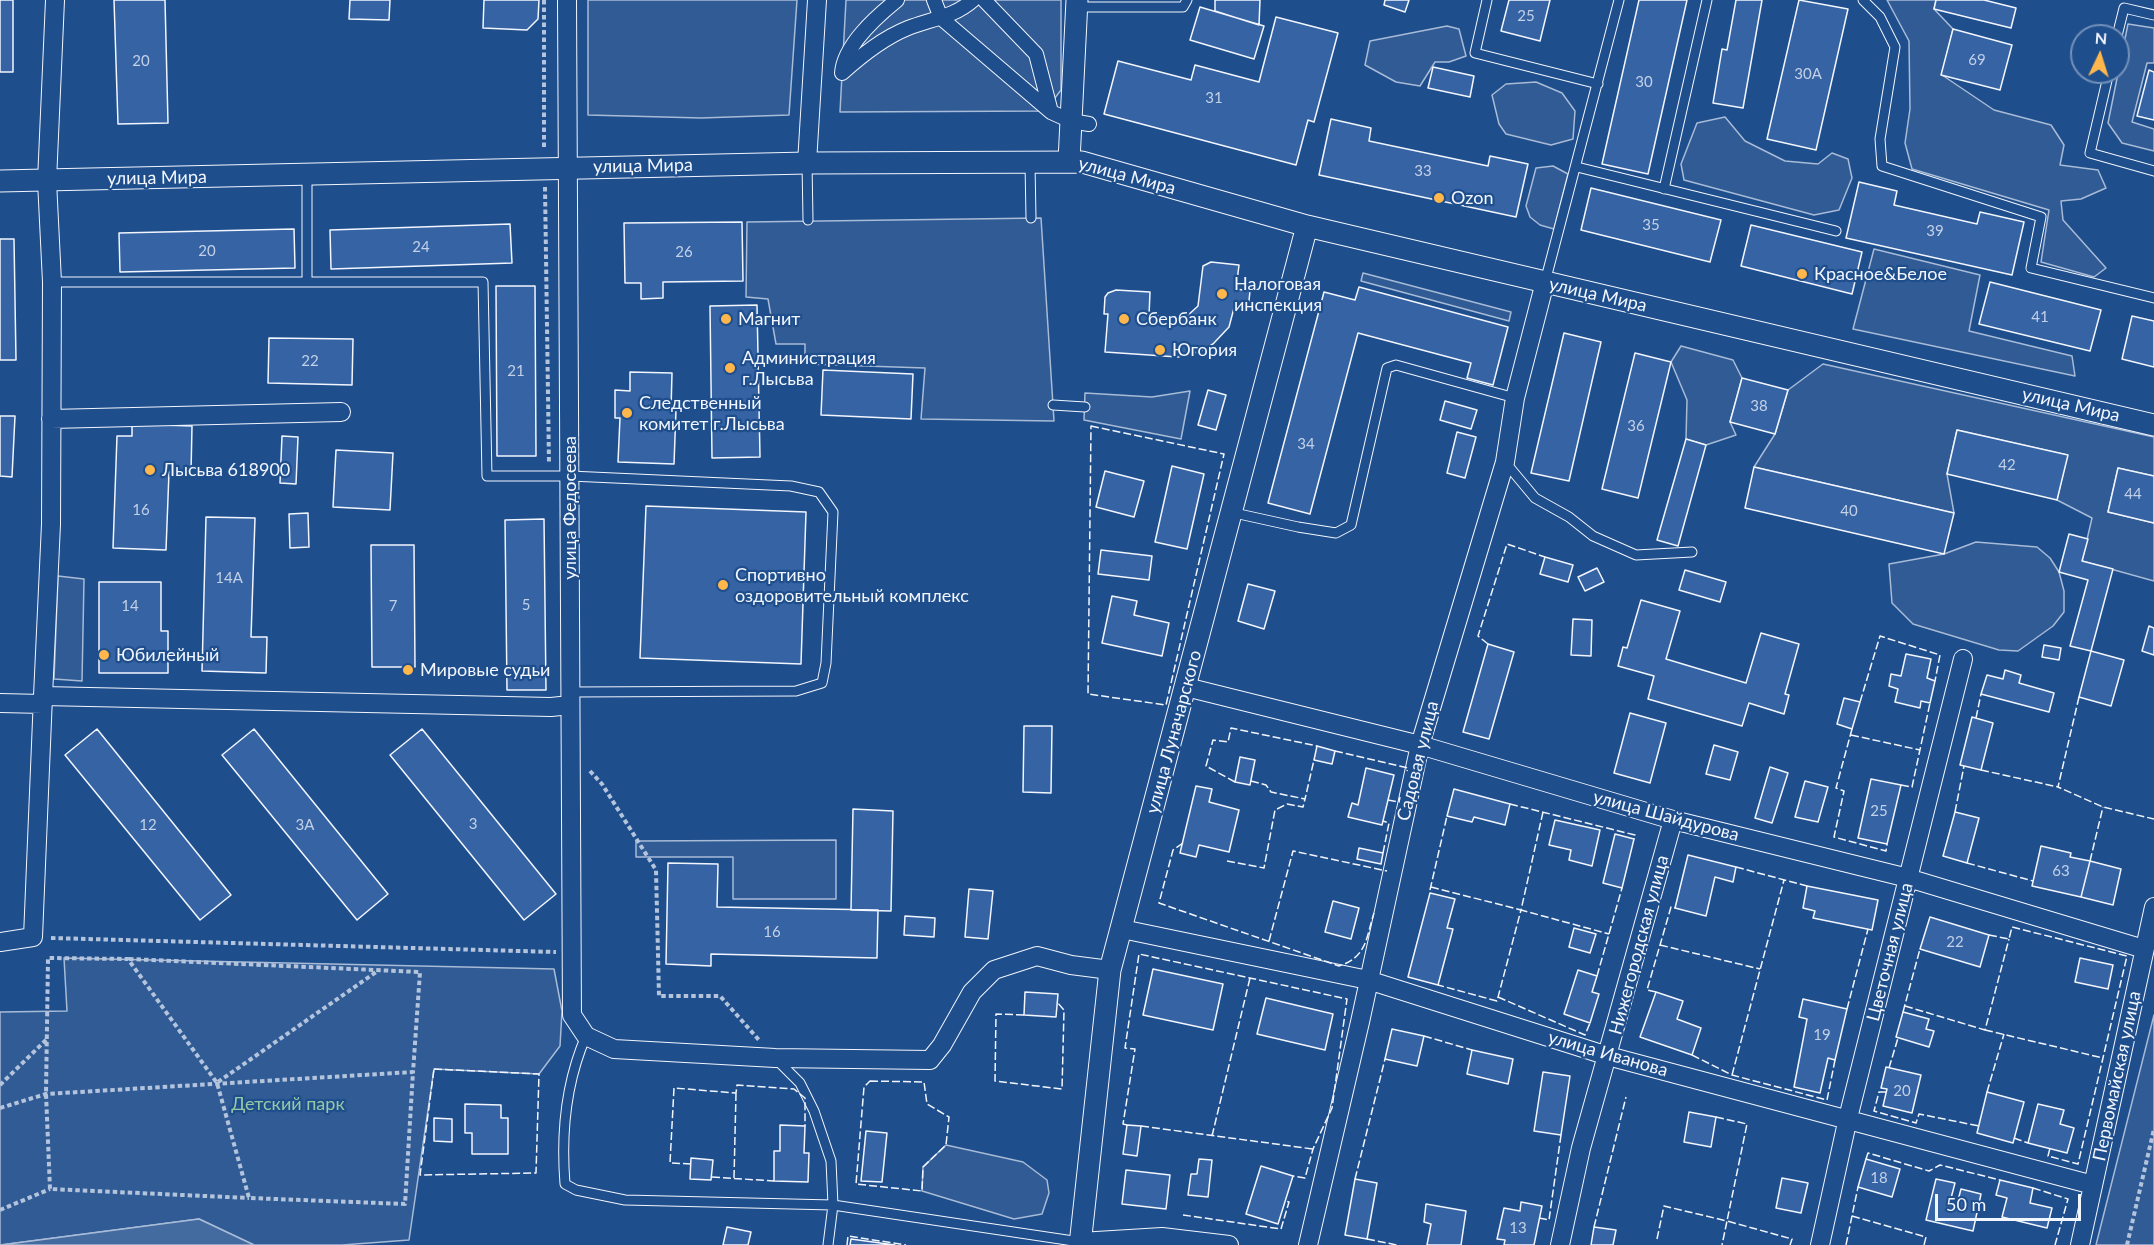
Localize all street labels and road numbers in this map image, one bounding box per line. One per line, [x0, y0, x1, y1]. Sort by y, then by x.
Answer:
street label: улица Мира [1076, 153, 1178, 199]
street label: улица Мира [593, 154, 693, 178]
street label: улица Мира [107, 166, 207, 190]
street label: улица Мира [1547, 273, 1649, 317]
street label: улица Мира [2020, 383, 2122, 427]
street label: улица Федосеева [559, 436, 581, 580]
street label: улица Луначарского [1142, 648, 1206, 816]
street label: Садовая улица [1393, 699, 1443, 823]
street label: улица Шайдурова [1591, 786, 1741, 846]
street label: Нижегородская улица [1605, 853, 1673, 1037]
street label: Цветочная улица [1862, 880, 1918, 1024]
street label: Первомайская улица [2088, 989, 2146, 1163]
street label: улица Иванова [1546, 1027, 1670, 1081]

